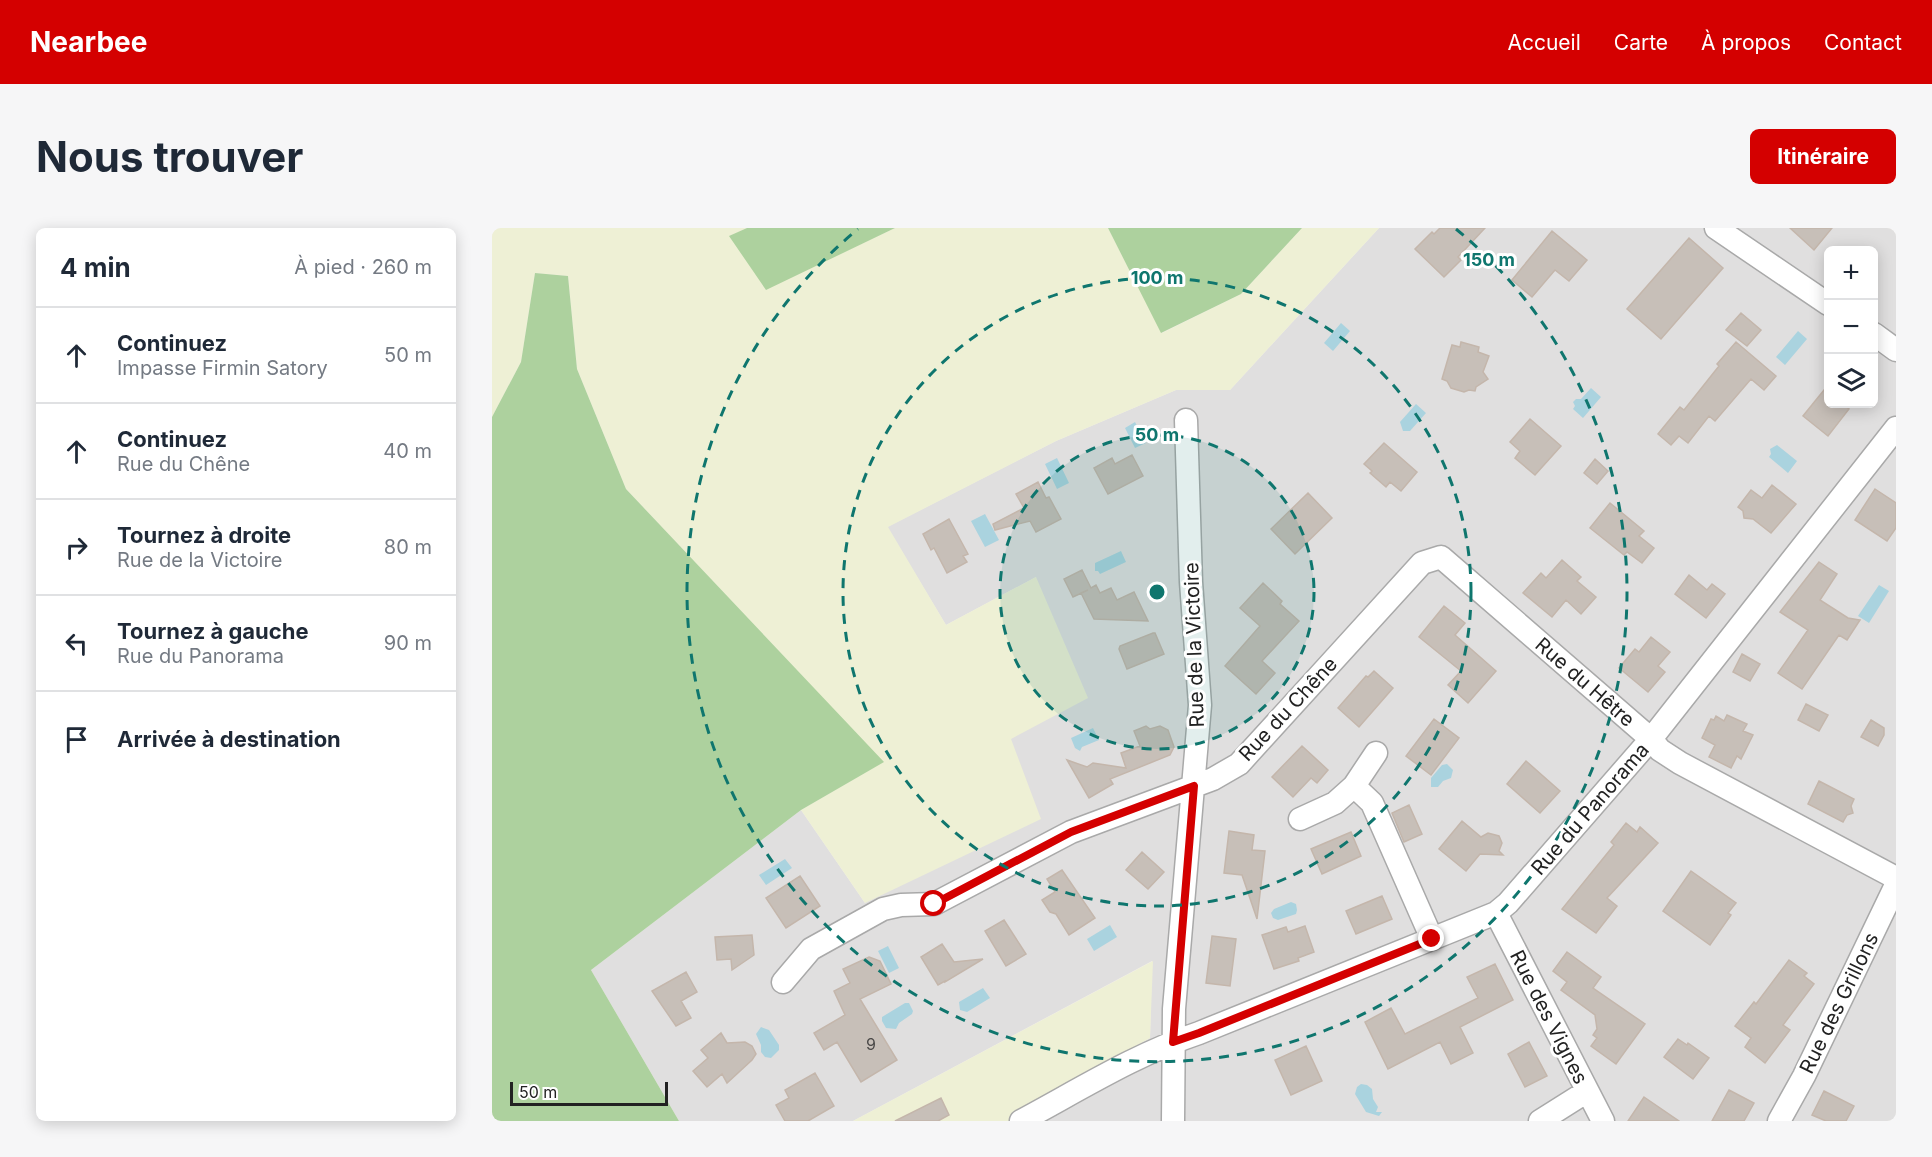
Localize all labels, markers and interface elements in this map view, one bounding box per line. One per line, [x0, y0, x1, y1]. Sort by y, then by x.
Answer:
text: Nearbee [30, 25, 147, 59]
text: Accueil [1507, 30, 1581, 55]
text: Carte [1614, 30, 1668, 55]
text: À propos [1701, 30, 1791, 55]
text: Contact [1824, 30, 1902, 55]
button: Itinéraire [1750, 129, 1896, 184]
text: Nous trouver [36, 131, 303, 182]
map controls [1824, 246, 1878, 408]
button: + [1824, 246, 1878, 300]
text: 150 m [1463, 249, 1515, 270]
text: 4 min [60, 252, 131, 283]
text: À pied · 260 m [294, 255, 432, 279]
text: 100 m [1131, 267, 1183, 288]
button: − [1824, 300, 1878, 354]
text: Continuez [117, 330, 227, 356]
icon: ahead [60, 339, 93, 372]
text: 50 m [384, 343, 432, 367]
button: layers [1824, 354, 1878, 408]
text: Impasse Firmin Satory [117, 356, 328, 380]
text: 50 m [1135, 424, 1179, 445]
text: Continuez [117, 426, 227, 452]
icon: ahead [60, 435, 93, 468]
text: 40 m [383, 439, 432, 463]
text: Rue du Chêne [117, 452, 250, 476]
text: Tournez à droite [117, 522, 291, 548]
icon: right [60, 531, 93, 564]
text: 80 m [384, 535, 432, 559]
text: Rue de la Victoire [117, 548, 282, 572]
street label: Rue de la Victoire [1179, 562, 1209, 728]
centre of rings [1147, 582, 1167, 602]
text: Tournez à gauche [117, 618, 309, 644]
icon: left [60, 627, 93, 660]
text: 90 m [384, 631, 432, 655]
street label: Rue du Hêtre [1530, 632, 1640, 732]
text: Rue du Panorama [117, 644, 284, 668]
street label: Rue du Chêne [1234, 652, 1342, 766]
icon: arrive [60, 723, 93, 756]
text: Arrivée à destination [117, 726, 341, 752]
street label: Rue du Panorama [1526, 738, 1654, 880]
route start [920, 890, 946, 916]
route end [1418, 925, 1444, 951]
street label: Rue des Grillons [1795, 929, 1883, 1077]
street label: Rue des Vignes [1505, 946, 1593, 1088]
house number: 9 [866, 1034, 876, 1054]
scale bar [510, 1079, 668, 1106]
text: 50 m [519, 1082, 557, 1102]

